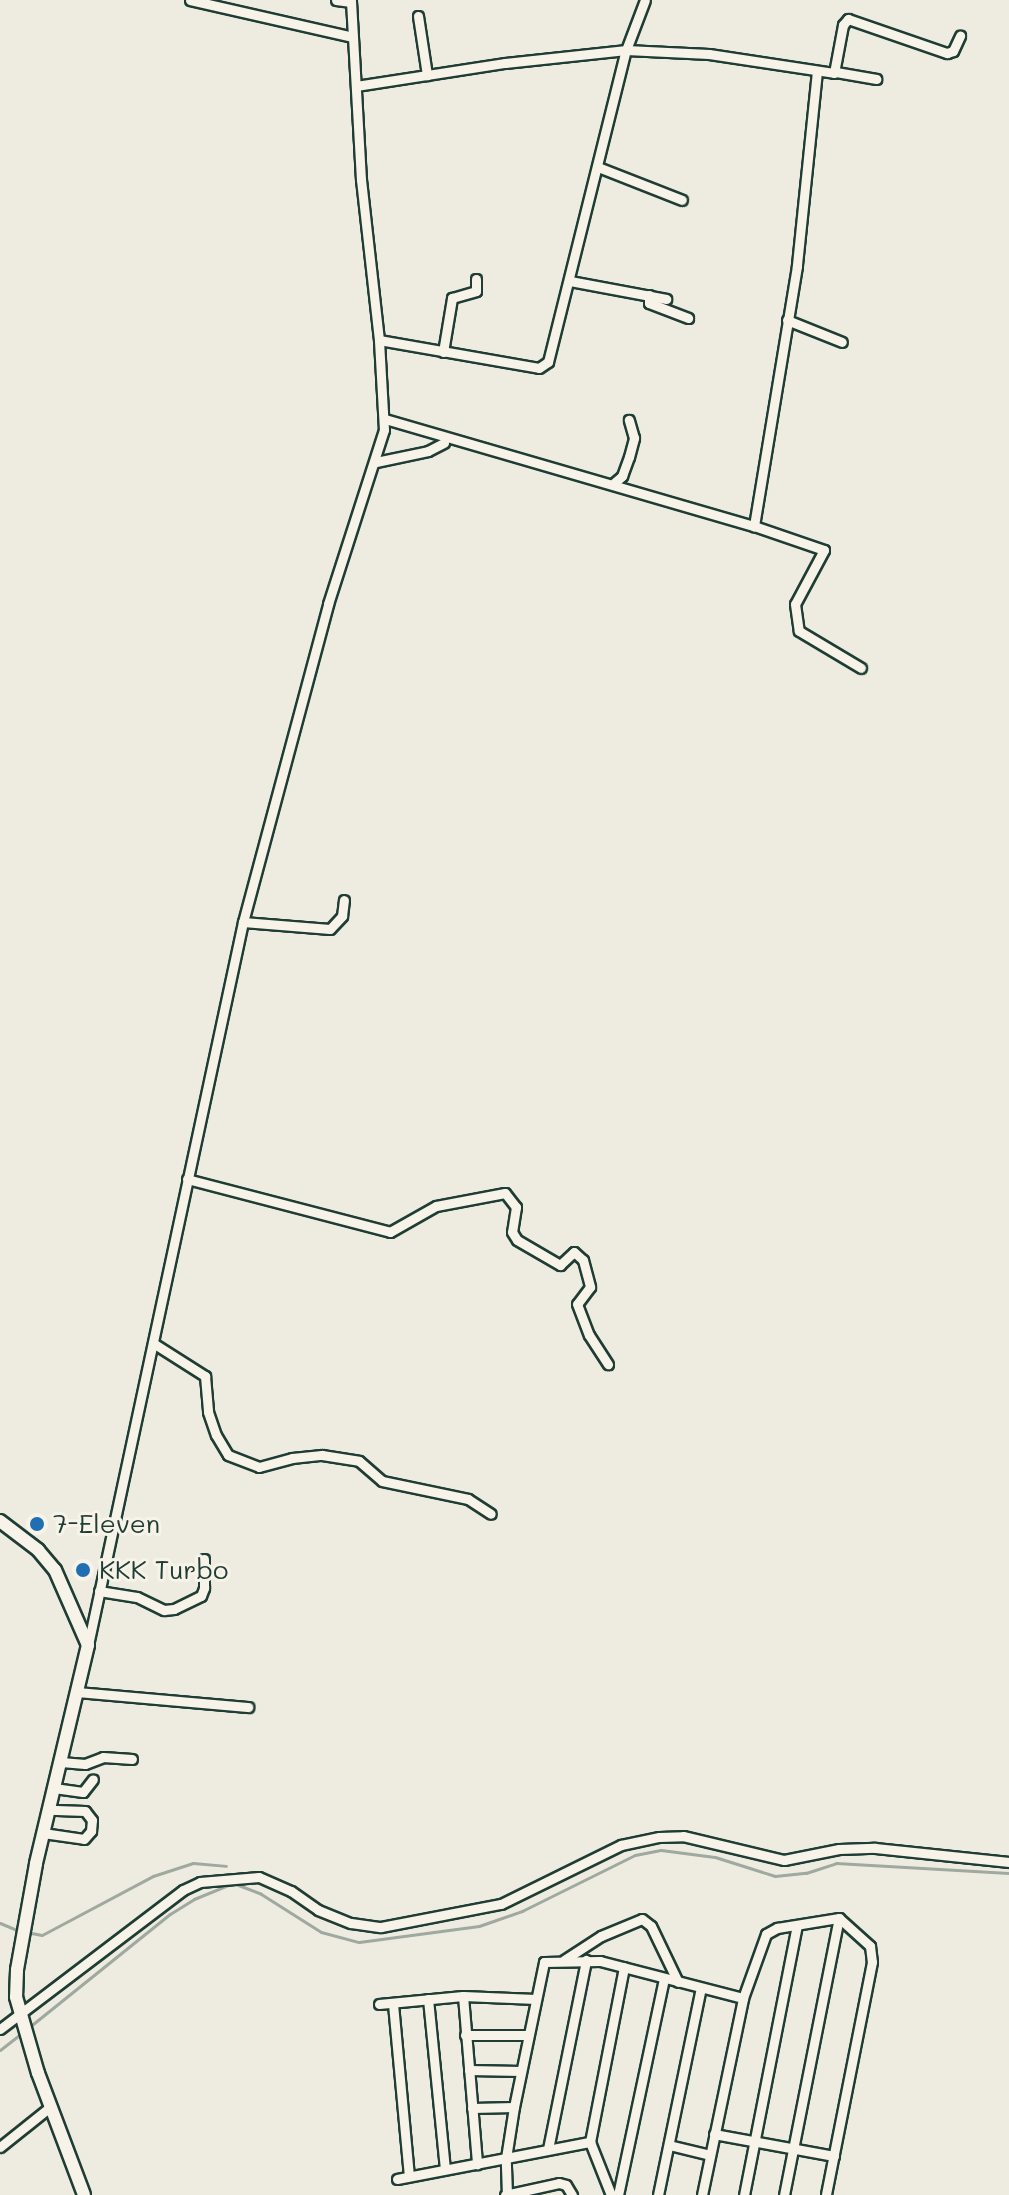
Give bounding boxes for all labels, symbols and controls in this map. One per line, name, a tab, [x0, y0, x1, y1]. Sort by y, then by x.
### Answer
place label: 7-Eleven	[53, 1508, 160, 1540]
marker: 7-Eleven	[28, 1515, 46, 1533]
place label: KKK Turbo	[99, 1554, 228, 1586]
marker: KKK Turbo	[74, 1561, 92, 1579]

